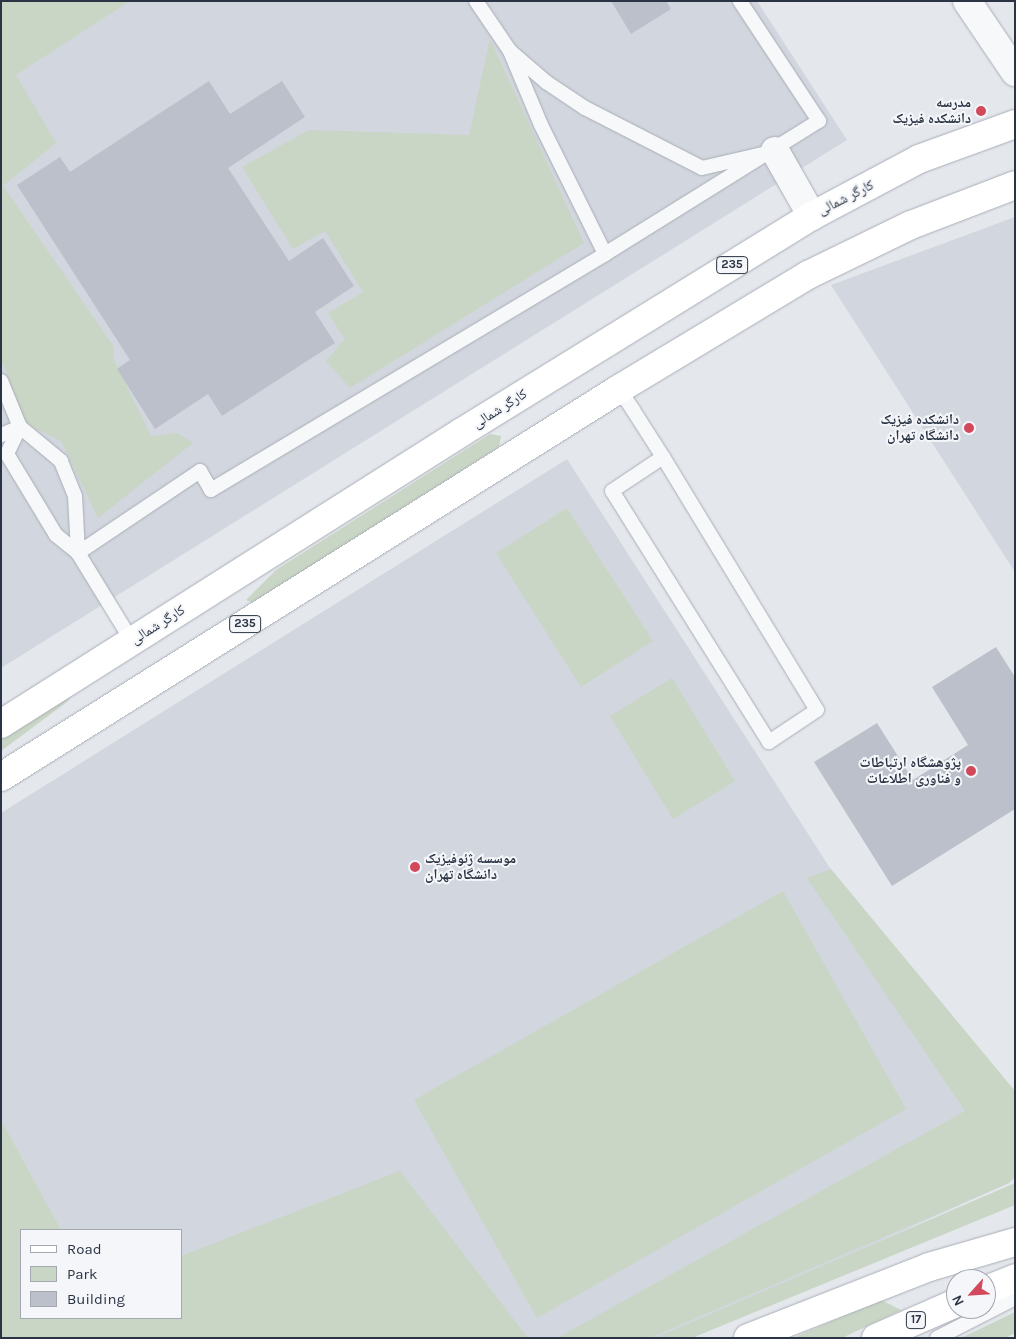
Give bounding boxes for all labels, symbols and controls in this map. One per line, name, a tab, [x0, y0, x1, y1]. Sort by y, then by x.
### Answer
place label: مدرسه دانشکده فیزیک	[892, 95, 971, 128]
marker: مدرسه دانشکده فیزیک	[975, 105, 987, 117]
street label: کارگر شمالی	[815, 177, 877, 219]
road number: 235	[716, 256, 748, 274]
street label: کارگر شمالی	[470, 386, 530, 432]
place label: دانشکده فیزیک دانشگاه تهران	[880, 412, 959, 444]
marker: دانشکده فیزیک دانشگاه تهران	[963, 422, 975, 434]
street label: کارگر شمالی	[128, 602, 188, 648]
road number: 235	[229, 614, 261, 634]
place label: پژوهشگاه ارتباطات و فناوری اطلاعات	[859, 755, 961, 788]
marker: پژوهشگاه ارتباطات و فناوری اطلاعات	[965, 765, 977, 777]
place label: موسسه ژئوفیزیک دانشگاه تهران	[425, 851, 516, 884]
marker: موسسه ژئوفیزیک دانشگاه تهران	[409, 861, 421, 873]
legend	[20, 1229, 182, 1319]
text: Road	[67, 1240, 102, 1258]
text: Park	[67, 1265, 97, 1283]
north arrow	[946, 1269, 996, 1319]
text: Building	[67, 1290, 125, 1308]
text: N	[948, 1292, 968, 1309]
road number: 17	[905, 1310, 927, 1330]

